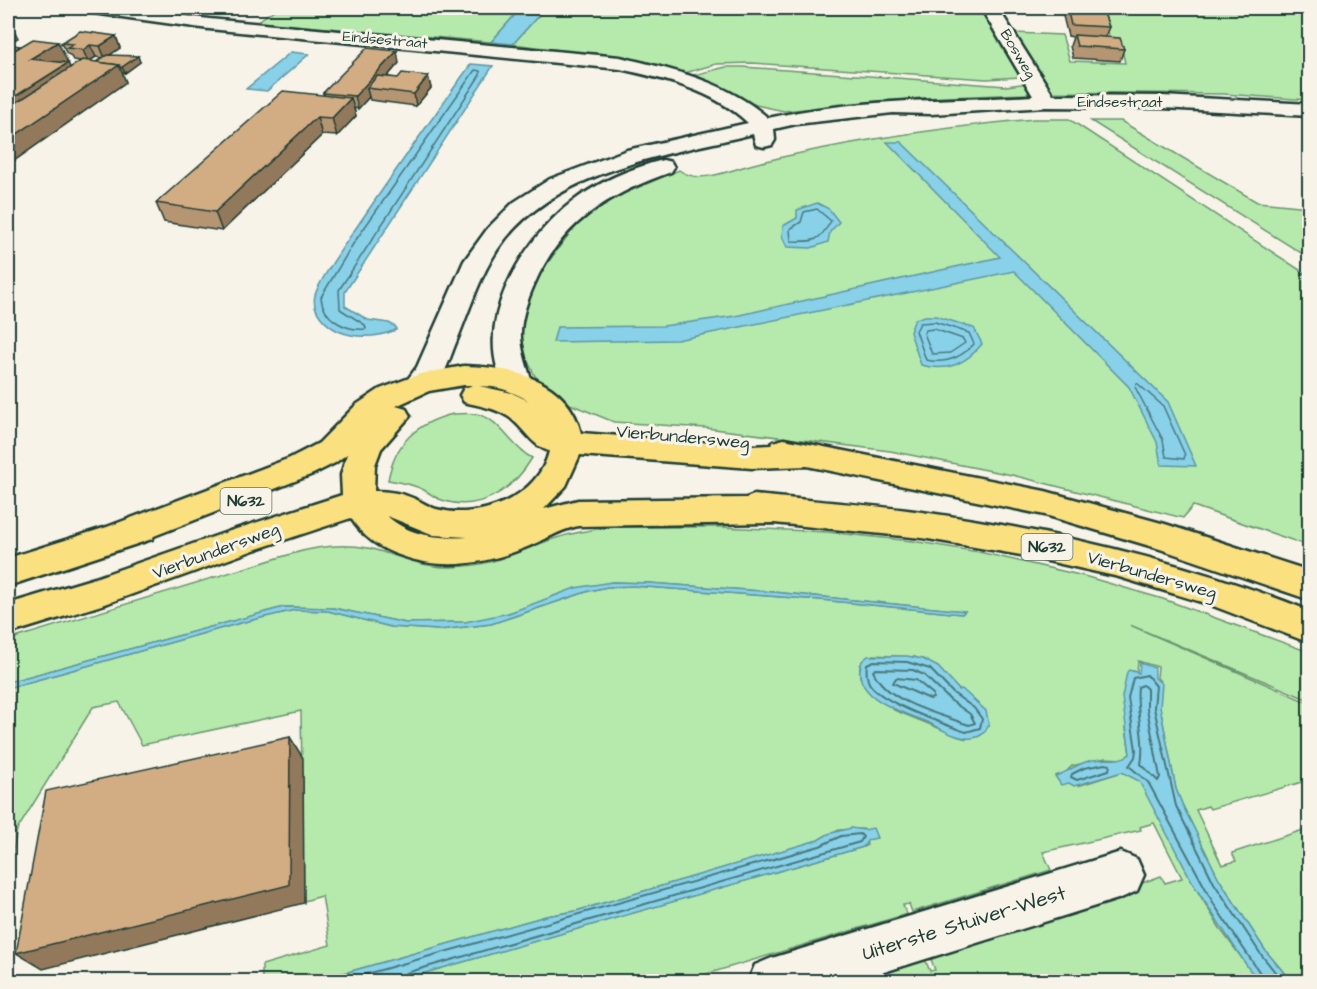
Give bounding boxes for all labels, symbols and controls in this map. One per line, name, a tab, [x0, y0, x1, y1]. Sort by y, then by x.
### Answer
street label: Bosweg	[994, 25, 1041, 84]
street label: Eindsestraat	[342, 26, 428, 54]
street label: Eindsestraat	[1077, 92, 1163, 113]
street label: Vierbundersweg	[615, 419, 751, 456]
road number: N632	[220, 488, 272, 514]
street label: Vierbundersweg	[149, 516, 283, 587]
road number: N632	[1022, 534, 1072, 560]
street label: Vierbundersweg	[1084, 545, 1220, 606]
street label: Uiterste Stuiver-West	[859, 878, 1070, 968]

